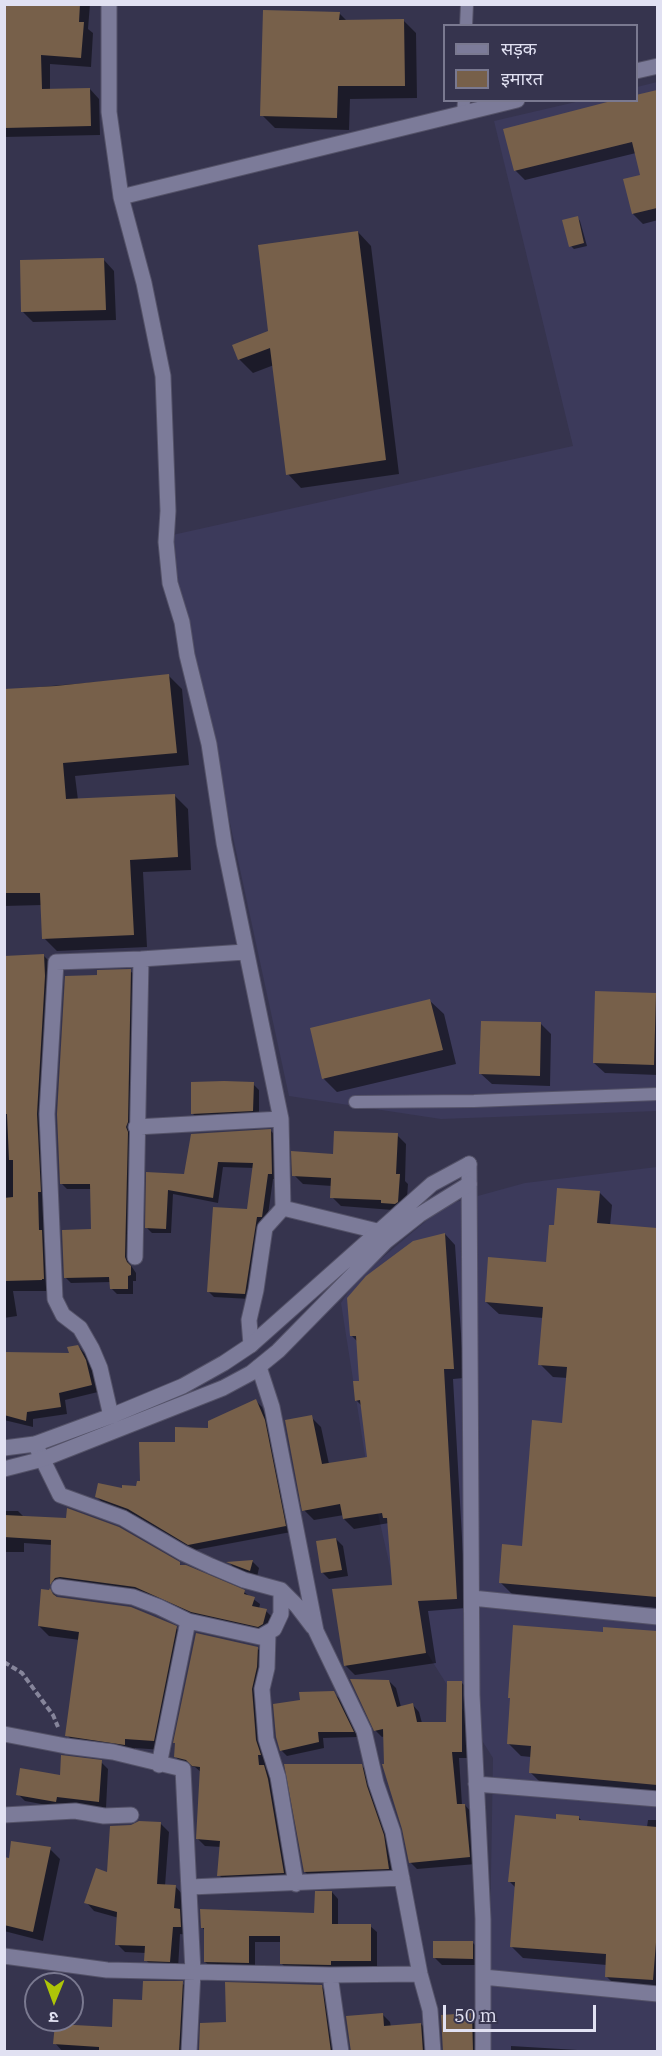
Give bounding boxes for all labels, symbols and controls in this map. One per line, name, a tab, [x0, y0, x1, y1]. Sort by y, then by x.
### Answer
legend	[443, 24, 638, 102]
text: सड़क	[501, 37, 537, 60]
text: इमारत	[501, 67, 543, 90]
north arrow	[24, 1972, 84, 2032]
scale bar	[446, 1993, 599, 2031]
text: 50 m	[454, 2004, 497, 2027]
text: उ	[49, 2008, 59, 2028]

